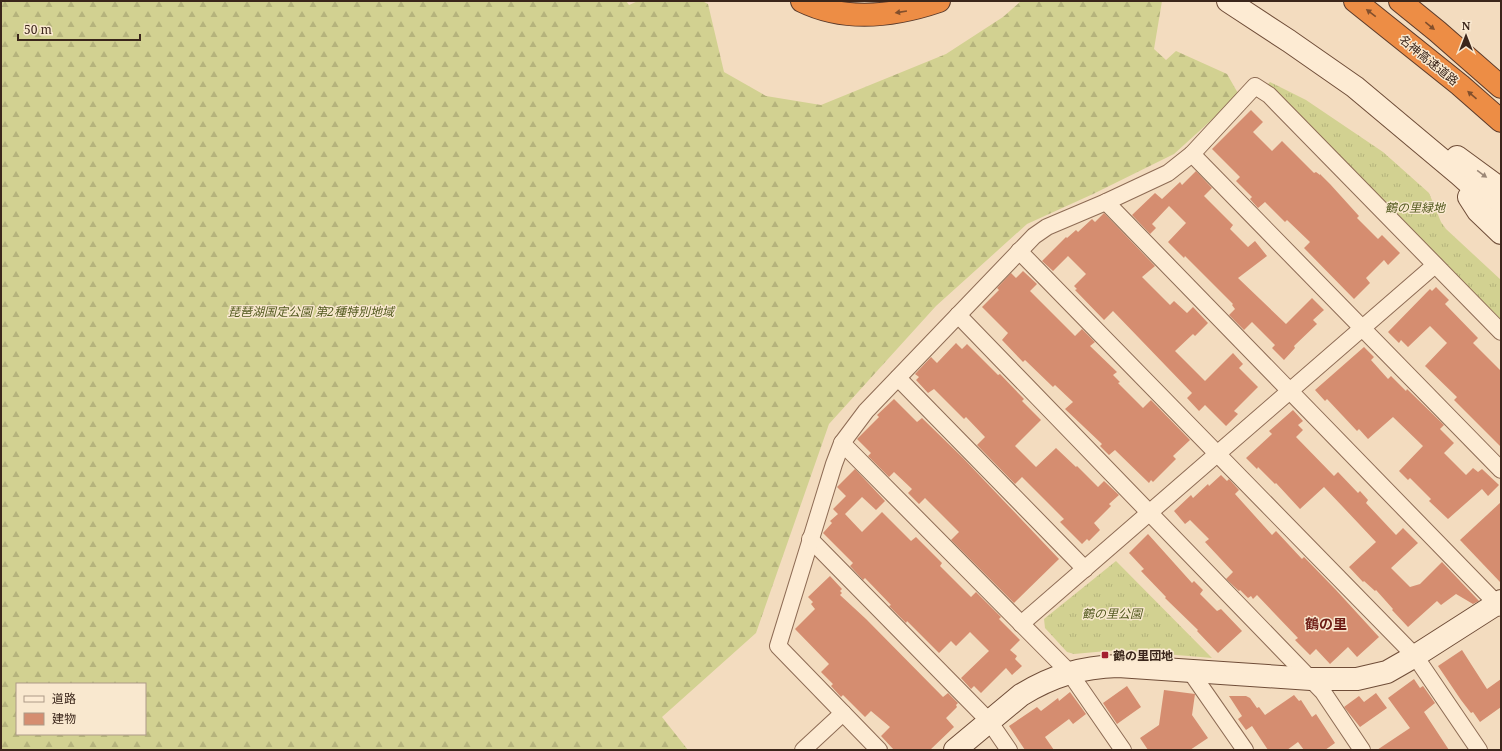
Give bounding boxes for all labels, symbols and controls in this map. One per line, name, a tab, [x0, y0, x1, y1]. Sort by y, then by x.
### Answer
one-way arrow	[895, 9, 907, 15]
one-way arrow	[1366, 9, 1376, 17]
scale bar	[18, 16, 140, 42]
north arrow	[1446, 16, 1486, 56]
text: N	[1462, 18, 1471, 33]
text: 50 m	[24, 21, 52, 38]
one-way arrow	[1425, 21, 1436, 30]
street label: 名神高速道路	[1396, 31, 1462, 89]
one-way arrow	[1466, 91, 1477, 100]
one-way arrow	[1477, 170, 1487, 178]
park label: 鶴の里緑地	[1385, 199, 1447, 216]
park label: 琵琶湖国定公園 第2種特別地域	[228, 303, 396, 320]
park label: 鶴の里公園	[1082, 605, 1144, 622]
district label: 鶴の里	[1305, 614, 1347, 633]
place label: 鶴の里団地	[1113, 647, 1173, 664]
marker: 鶴の里団地	[1100, 650, 1110, 660]
legend	[16, 683, 146, 735]
text: 道路	[52, 690, 76, 707]
text: 建物	[52, 710, 76, 727]

